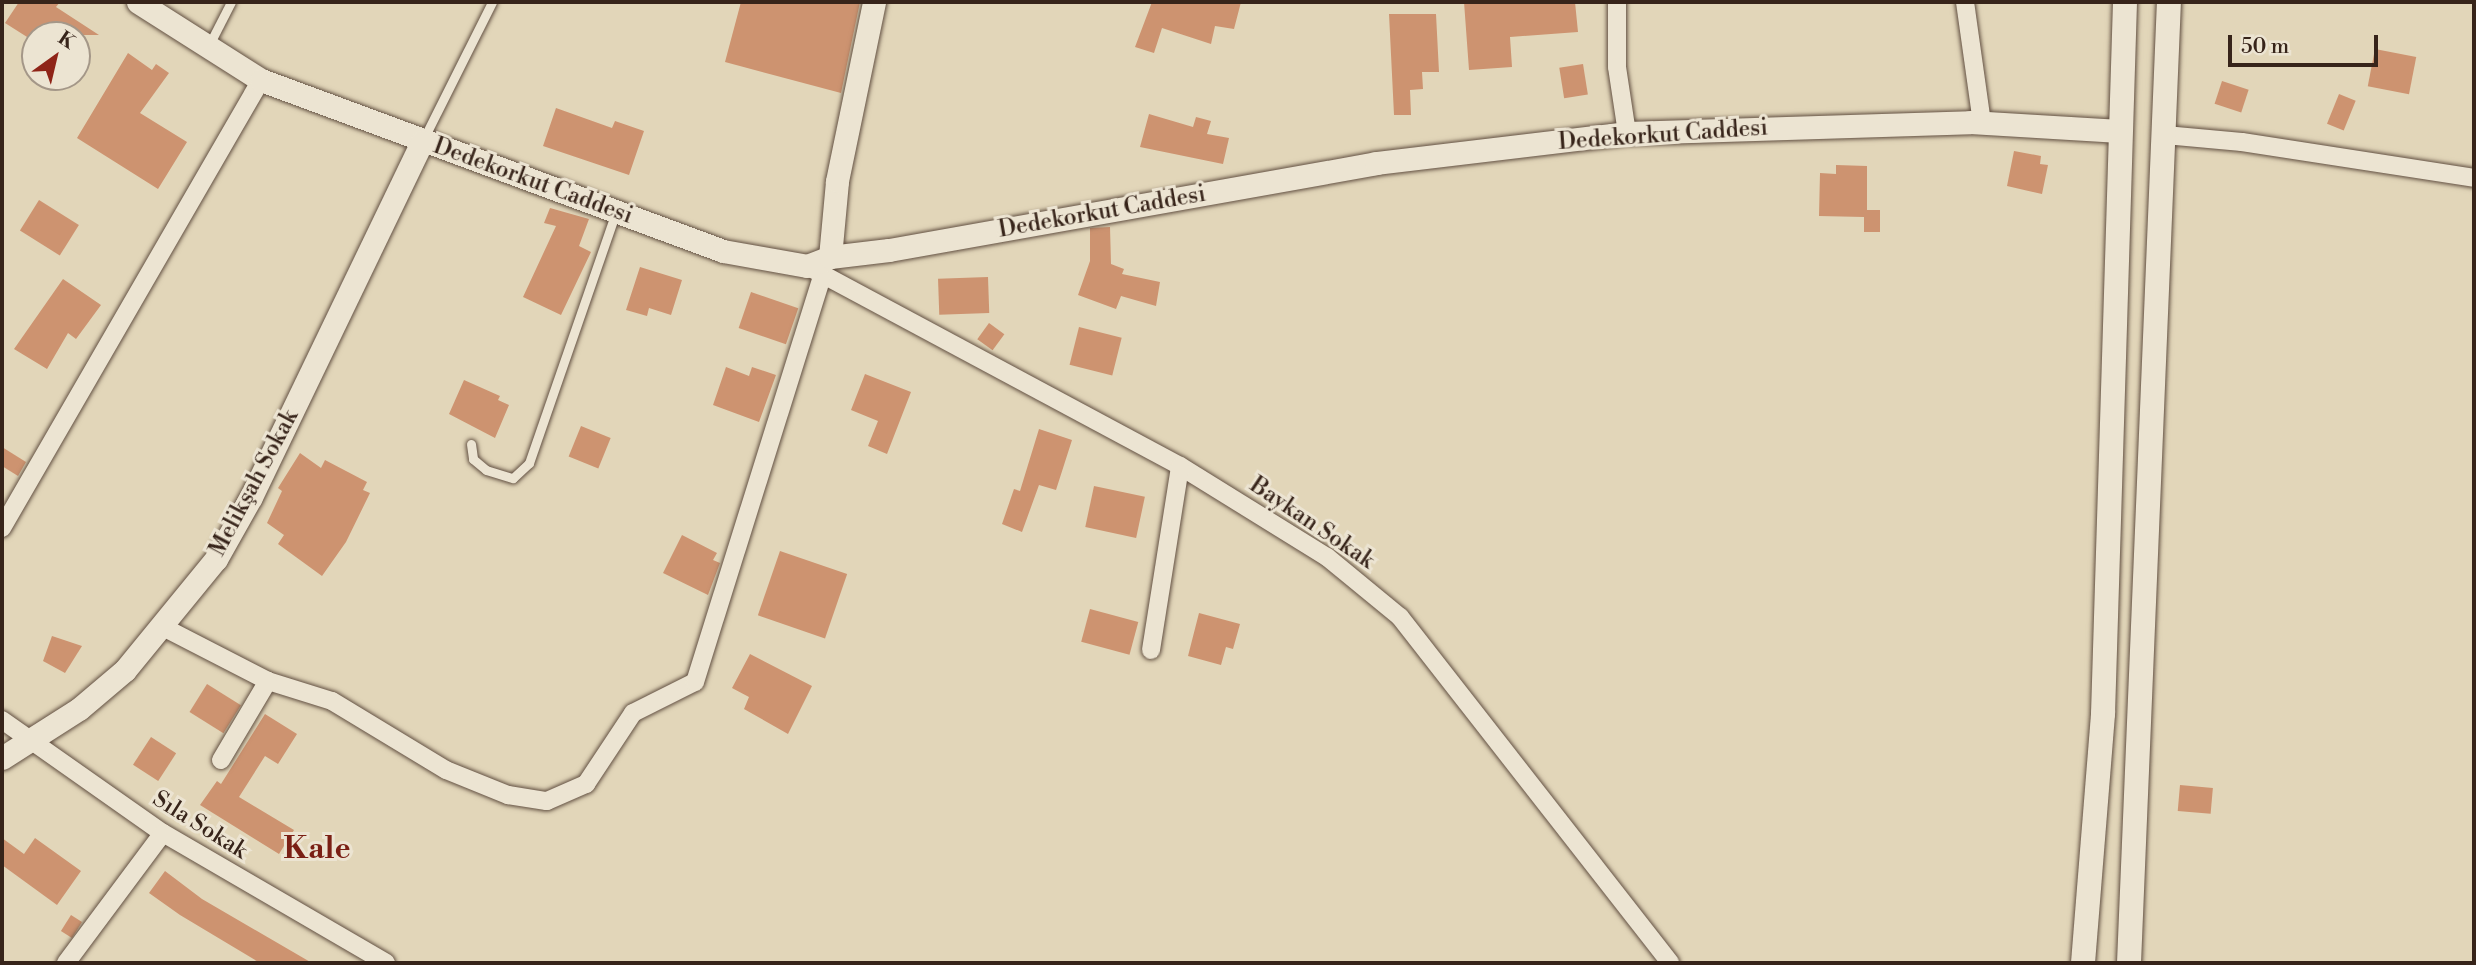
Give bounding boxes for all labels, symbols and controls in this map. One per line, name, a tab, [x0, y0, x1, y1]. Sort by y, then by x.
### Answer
north arrow	[21, 21, 91, 91]
scale bar	[2231, 21, 2382, 65]
text: K	[54, 26, 80, 55]
text: 50 m	[2241, 34, 2289, 60]
street label: Dedekorkut Caddesi	[1557, 114, 1769, 156]
street label: Dedekorkut Caddesi	[430, 132, 636, 230]
street label: Dedekorkut Caddesi	[996, 180, 1208, 244]
street label: Melikşah Sokak	[204, 405, 304, 561]
street label: Baykan Sokak	[1245, 471, 1379, 575]
street label: Sıla Sokak	[148, 785, 252, 865]
district label: Kale	[283, 831, 351, 867]

